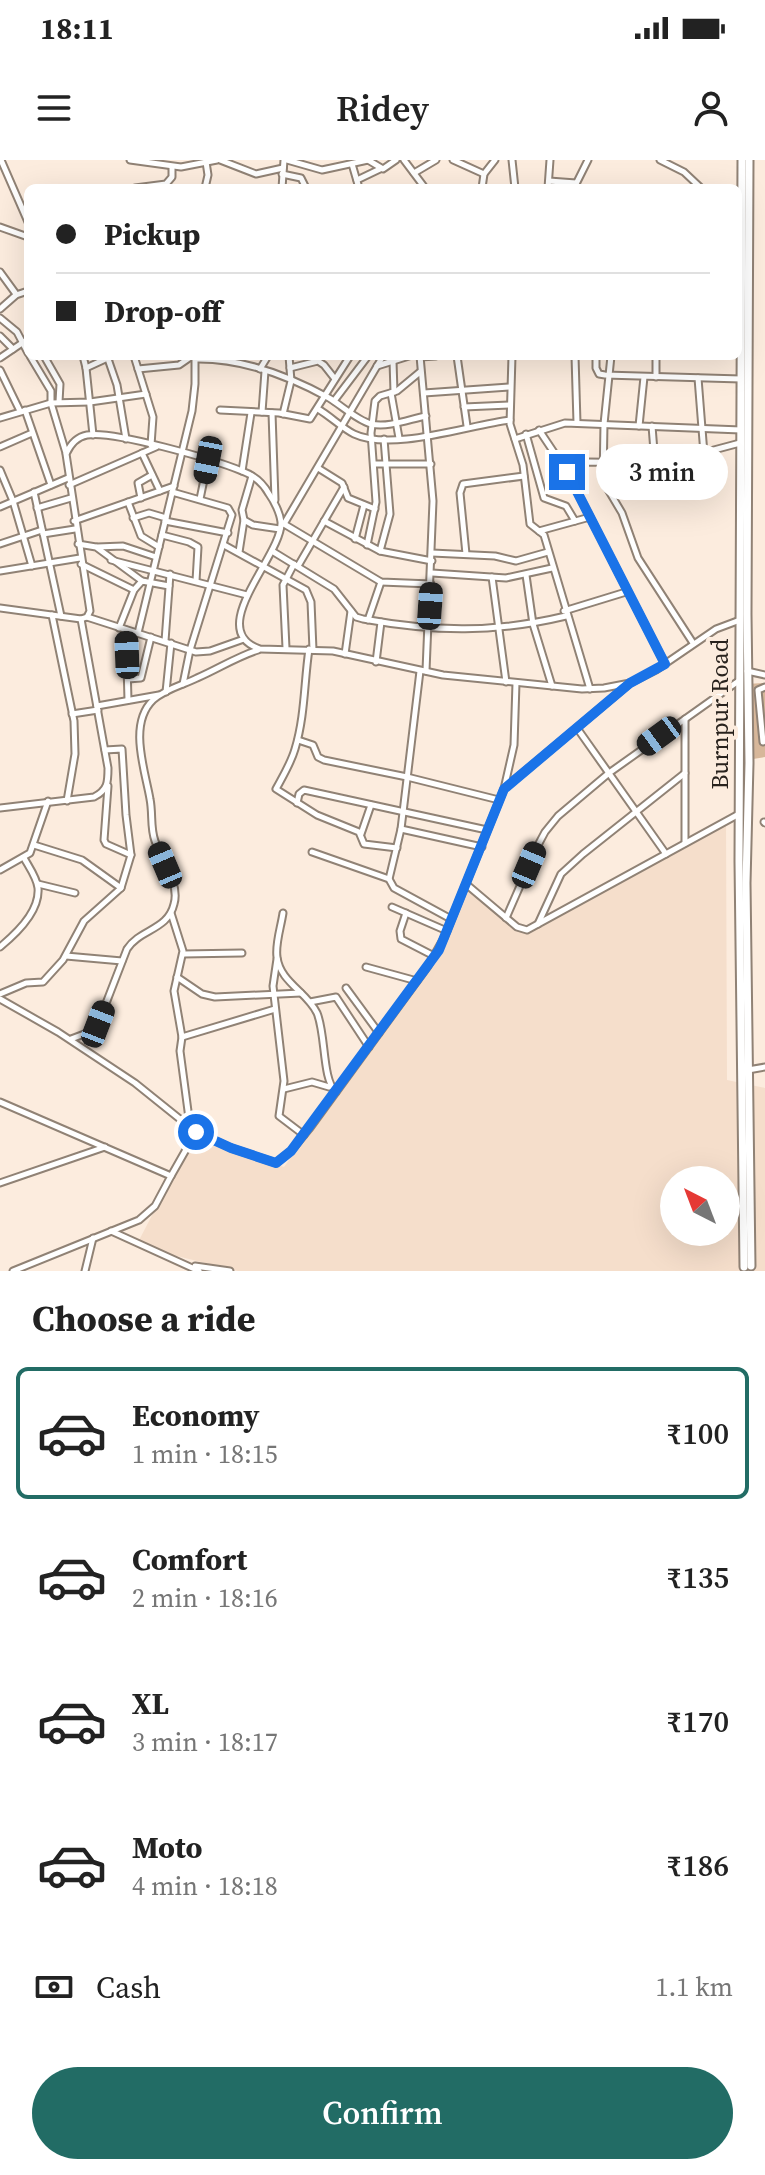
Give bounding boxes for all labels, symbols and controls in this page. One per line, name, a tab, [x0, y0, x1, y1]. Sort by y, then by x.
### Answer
text: 18:11	[40, 8, 114, 49]
text: Ridey	[336, 84, 429, 133]
icon: menu	[32, 86, 76, 130]
icon: person	[689, 86, 733, 130]
text: Pickup	[104, 214, 200, 255]
text: Drop-off	[104, 291, 222, 332]
car	[192, 434, 224, 486]
callout: 3 min	[595, 444, 727, 500]
route end	[549, 454, 585, 490]
text: 3 min	[629, 454, 695, 490]
car	[416, 581, 444, 631]
car	[114, 631, 140, 679]
street label: Burnpur Road	[703, 638, 736, 789]
car	[633, 712, 685, 760]
car	[145, 838, 185, 892]
car	[509, 838, 549, 892]
car	[78, 997, 118, 1051]
route start	[178, 1114, 214, 1150]
north arrow	[660, 1166, 740, 1246]
map controls	[660, 1166, 740, 1246]
text: Choose a ride	[32, 1294, 255, 1343]
text: Economy	[132, 1395, 260, 1436]
icon: car	[36, 1397, 108, 1469]
text: ₹100	[667, 1413, 729, 1454]
text: 1 min · 18:15	[132, 1436, 278, 1472]
text: Comfort	[132, 1539, 247, 1580]
icon: car	[36, 1541, 108, 1613]
text: ₹135	[667, 1557, 729, 1598]
text: 2 min · 18:16	[132, 1580, 278, 1616]
text: XL	[132, 1683, 169, 1724]
icon: car	[36, 1685, 108, 1757]
text: ₹170	[667, 1701, 729, 1742]
text: 3 min · 18:17	[132, 1724, 278, 1760]
text: Moto	[132, 1827, 203, 1868]
icon: car	[36, 1829, 108, 1901]
text: ₹186	[667, 1845, 729, 1886]
text: 4 min · 18:18	[132, 1868, 278, 1904]
icon: cash	[32, 1965, 76, 2009]
text: Cash	[96, 1967, 161, 2008]
text: 1.1 km	[655, 1969, 733, 2005]
button: Confirm	[32, 2067, 733, 2159]

